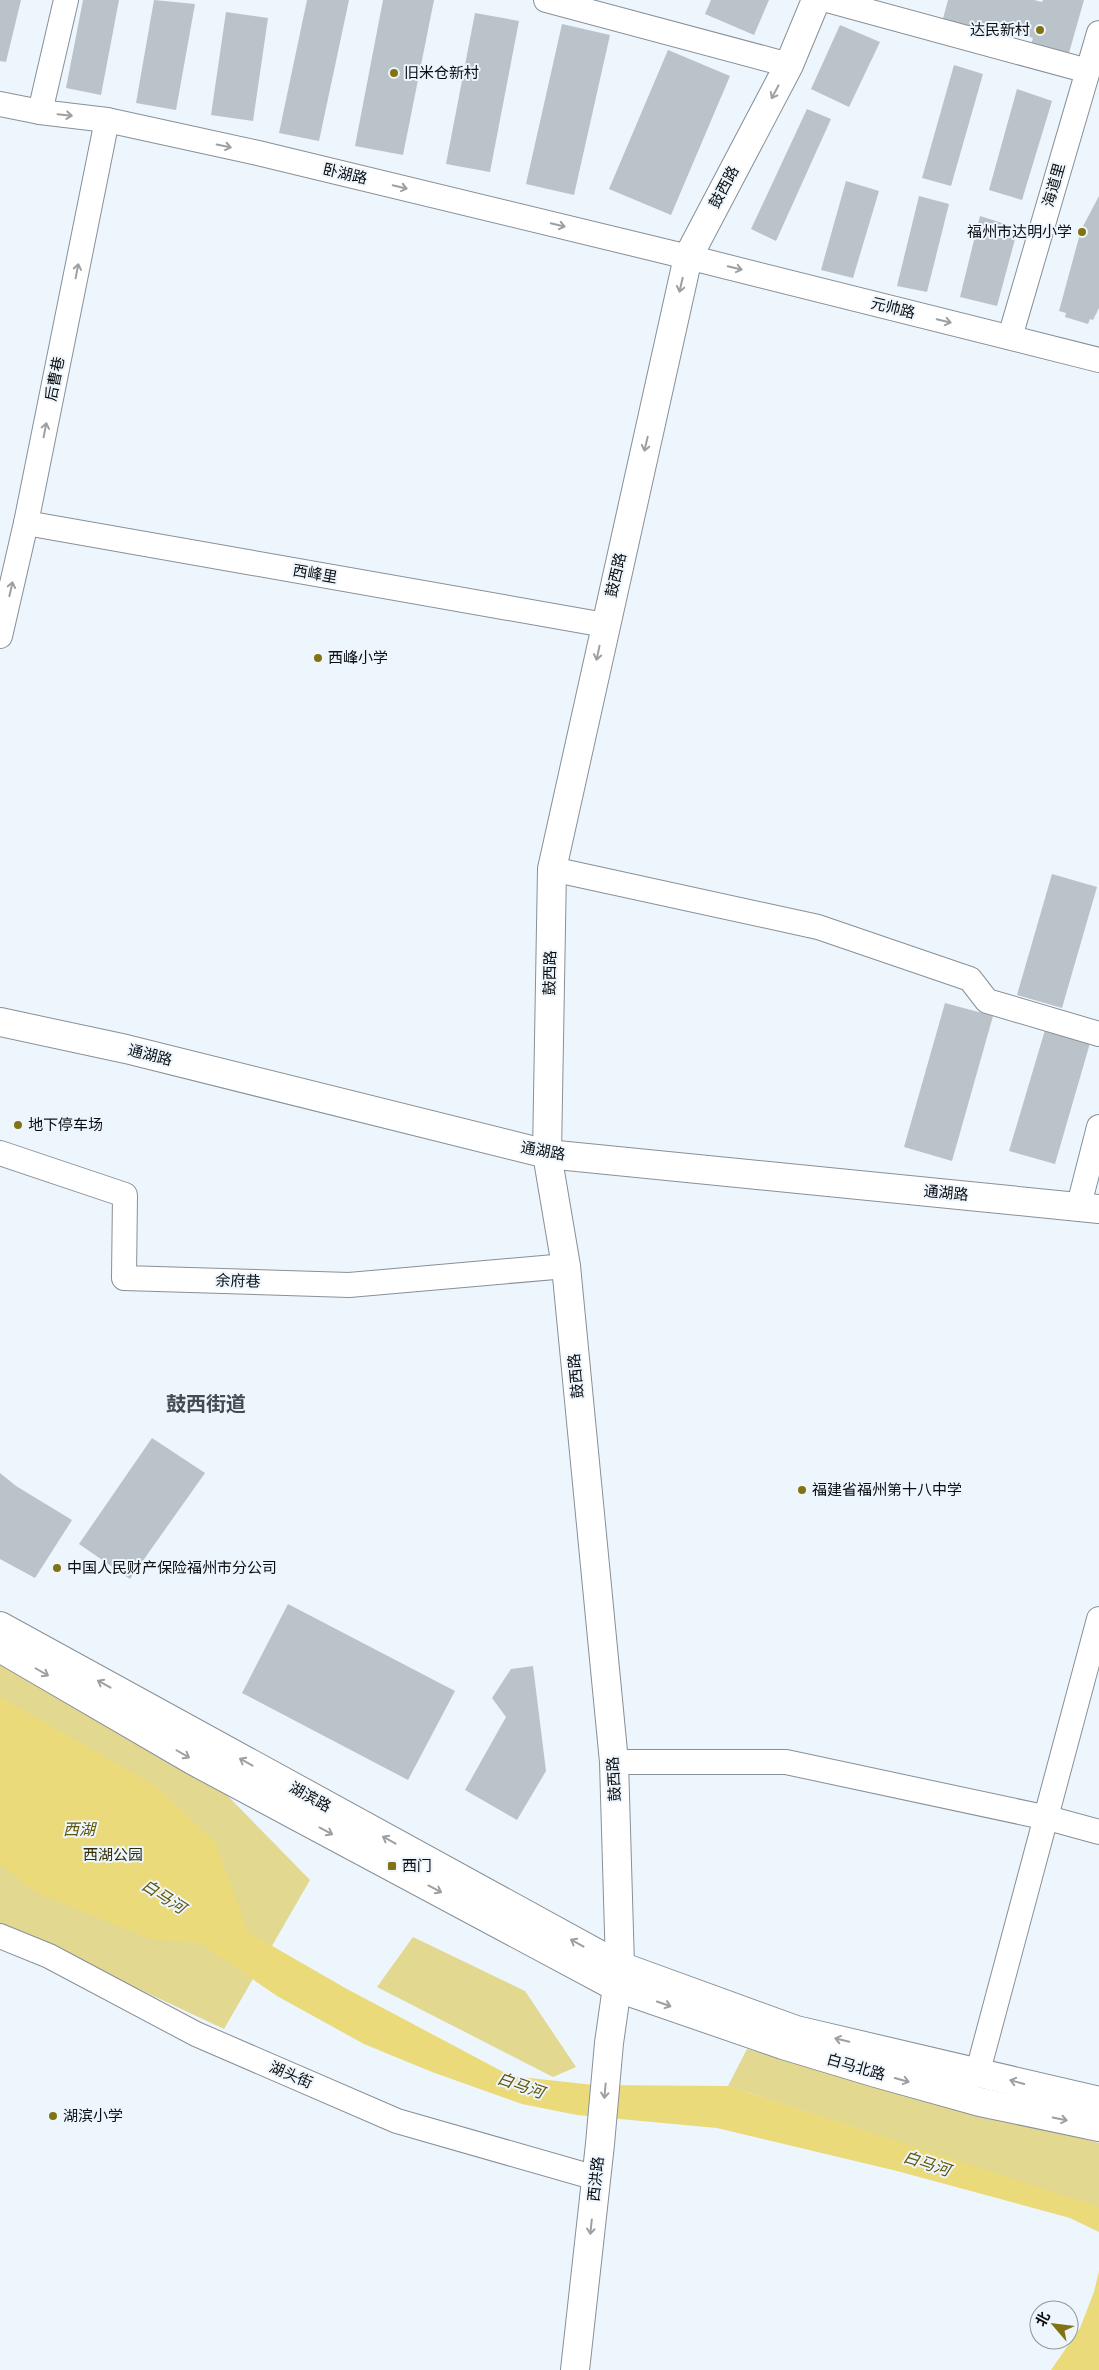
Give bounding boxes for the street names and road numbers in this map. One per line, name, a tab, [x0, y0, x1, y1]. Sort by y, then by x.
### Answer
street label: 卧湖路	[321, 160, 369, 188]
street label: 海道里	[1039, 161, 1069, 209]
street label: 鼓西路	[705, 163, 743, 211]
street label: 元帅路	[869, 294, 917, 322]
street label: 后曹巷	[42, 355, 68, 403]
street label: 鼓西路	[602, 551, 630, 599]
street label: 西峰里	[291, 561, 339, 587]
street label: 鼓西路	[541, 950, 559, 996]
street label: 通湖路	[126, 1041, 174, 1069]
street label: 通湖路	[519, 1138, 567, 1164]
street label: 通湖路	[923, 1182, 969, 1204]
street label: 余府巷	[215, 1271, 261, 1291]
street label: 鼓西路	[565, 1353, 587, 1399]
street label: 鼓西路	[604, 1756, 624, 1802]
street label: 湖滨路	[286, 1778, 334, 1816]
street label: 白马北路	[825, 2050, 887, 2084]
street label: 湖头街	[267, 2058, 315, 2092]
street label: 西洪路	[585, 2156, 607, 2202]

